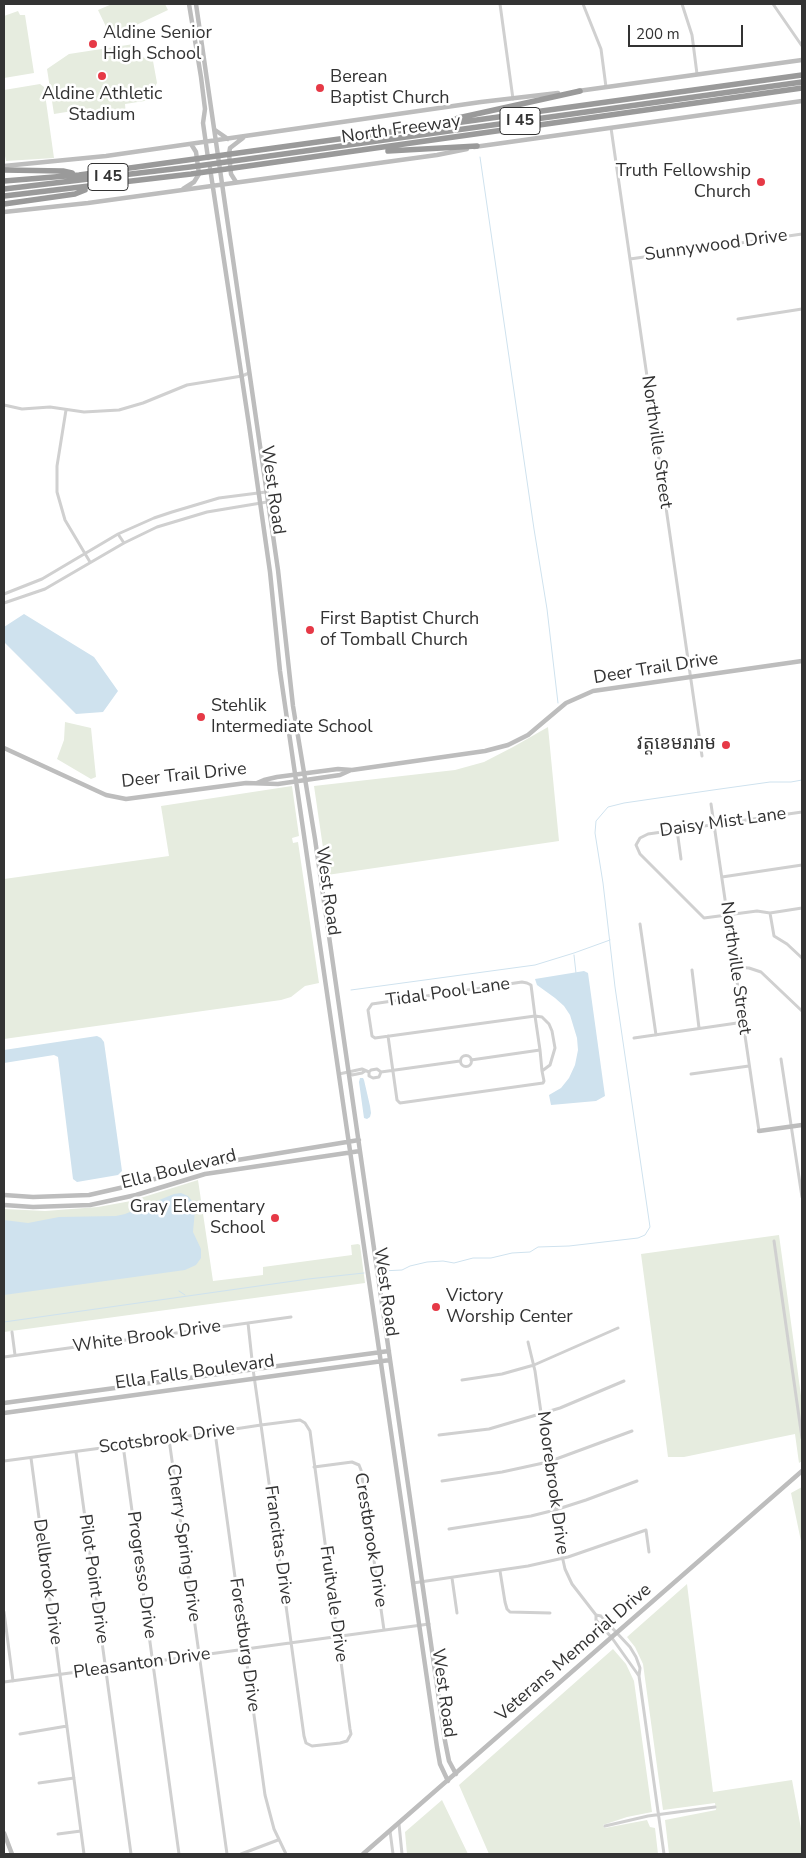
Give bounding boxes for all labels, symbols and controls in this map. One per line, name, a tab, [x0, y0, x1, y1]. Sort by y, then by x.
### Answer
scale bar	[631, 15, 746, 47]
place label: Aldine Senior High School	[103, 23, 212, 66]
text: 200 m	[636, 24, 680, 44]
marker: Aldine Senior High School	[87, 38, 99, 50]
place label: Berean Baptist Church	[330, 67, 449, 110]
marker: Aldine Athletic Stadium	[96, 70, 108, 82]
marker: Berean Baptist Church	[314, 82, 326, 94]
place label: Aldine Athletic Stadium	[42, 84, 162, 126]
road number: I 45	[500, 108, 540, 134]
street label: North Freeway	[340, 111, 462, 149]
place label: Truth Fellowship Church	[616, 161, 751, 203]
road number: I 45	[88, 163, 128, 190]
marker: Truth Fellowship Church	[755, 176, 767, 188]
street label: Sunnywood Drive	[643, 225, 789, 267]
street label: Northville Street	[636, 374, 676, 510]
street label: West Road	[255, 444, 289, 536]
place label: First Baptist Church of Tomball Church	[320, 609, 479, 652]
marker: First Baptist Church of Tomball Church	[304, 624, 316, 636]
street label: Deer Trail Drive	[592, 648, 720, 690]
place label: Stehlik Intermediate School	[211, 696, 373, 739]
marker: Stehlik Intermediate School	[195, 711, 207, 723]
place label: វត្តខេមរារាម	[637, 734, 716, 756]
marker: វត្តខេមរារាម	[720, 739, 732, 751]
street label: Deer Trail Drive	[120, 759, 248, 793]
street label: Daisy Mist Lane	[658, 803, 788, 843]
street label: West Road	[310, 845, 344, 937]
street label: Northville Street	[715, 900, 755, 1036]
street label: Tidal Pool Lane	[385, 974, 511, 1012]
street label: Ella Boulevard	[119, 1145, 239, 1195]
place label: Gray Elementary School	[130, 1197, 265, 1240]
marker: Gray Elementary School	[269, 1212, 281, 1224]
street label: West Road	[368, 1246, 402, 1338]
place label: Victory Worship Center	[446, 1286, 573, 1328]
marker: Victory Worship Center	[430, 1301, 442, 1313]
street label: White Brook Drive	[71, 1316, 223, 1358]
street label: Ella Falls Boulevard	[114, 1351, 276, 1395]
street label: Moorebrook Drive	[531, 1410, 573, 1556]
street label: Scotsbrook Drive	[98, 1419, 236, 1459]
street label: Cherry Spring Drive	[161, 1463, 205, 1623]
street label: Crestbrook Drive	[349, 1471, 391, 1609]
street label: Francitas Drive	[259, 1484, 297, 1606]
street label: Progresso Drive	[121, 1510, 161, 1640]
street label: Pilot Point Drive	[73, 1513, 113, 1645]
street label: Dellbrook Drive	[27, 1518, 67, 1646]
street label: Fruitvale Drive	[314, 1544, 352, 1664]
street label: Forestburg Drive	[224, 1577, 264, 1713]
street label: Veterans Memorial Drive	[492, 1579, 656, 1727]
street label: Pleasanton Drive	[72, 1644, 212, 1684]
street label: West Road	[426, 1647, 460, 1739]

